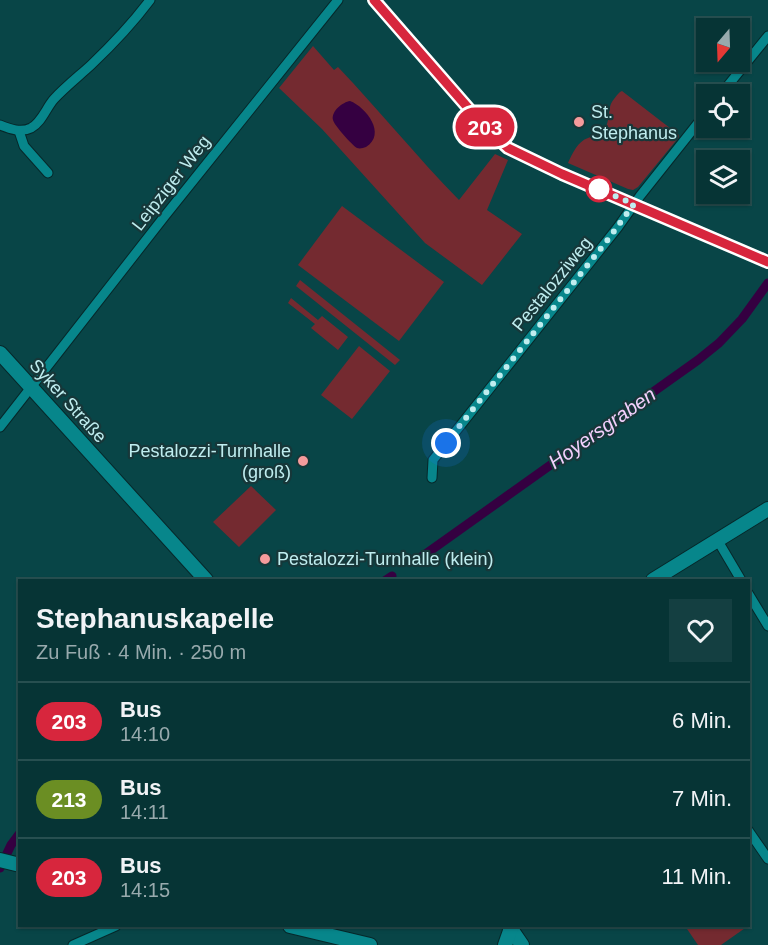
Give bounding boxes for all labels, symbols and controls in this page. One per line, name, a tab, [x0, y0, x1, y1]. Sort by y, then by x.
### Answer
north arrow	[696, 18, 750, 72]
map controls	[696, 18, 750, 204]
button: locate	[696, 84, 750, 138]
place label: St. Stephanus	[591, 102, 677, 143]
line badge: 203	[450, 108, 520, 146]
marker: St. Stephanus	[572, 115, 586, 129]
text: 203	[467, 116, 503, 139]
street label: Leipziger Weg	[128, 132, 214, 234]
button: layers	[696, 150, 750, 204]
unlabelled marker	[586, 176, 612, 202]
street label: Pestalozziweg	[508, 233, 596, 335]
street label: Syker Straße	[25, 355, 111, 447]
water label: Hoyersgraben	[544, 383, 660, 473]
your location	[431, 428, 461, 458]
place label: Pestalozzi-Turnhalle (groß)	[129, 441, 291, 482]
marker: Pestalozzi-Turnhalle (groß)	[296, 454, 310, 468]
place label: Pestalozzi-Turnhalle (klein)	[277, 549, 493, 569]
marker: Pestalozzi-Turnhalle (klein)	[258, 552, 272, 566]
button: heart	[669, 599, 732, 662]
text: Stephanuskapelle	[36, 603, 274, 634]
text: Zu Fuß · 4 Min. · 250 m	[36, 641, 246, 663]
text: Bus	[120, 697, 162, 722]
text: 6 Min.	[672, 708, 732, 733]
text: 203	[51, 710, 87, 733]
text: 14:10	[120, 723, 170, 745]
text: Bus	[120, 775, 162, 800]
text: 7 Min.	[672, 786, 732, 811]
text: 213	[51, 788, 87, 811]
text: 14:11	[120, 801, 169, 823]
text: Bus	[120, 853, 162, 878]
text: 11 Min.	[661, 864, 732, 889]
text: 203	[51, 866, 87, 889]
text: 14:15	[120, 879, 170, 901]

